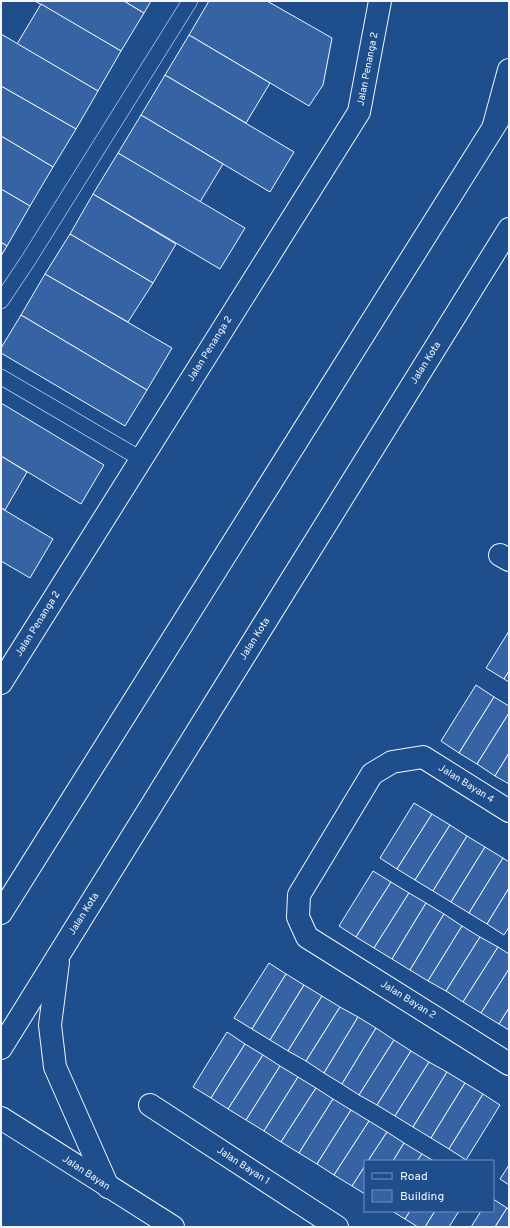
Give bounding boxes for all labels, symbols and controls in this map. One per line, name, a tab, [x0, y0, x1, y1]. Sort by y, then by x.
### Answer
street label: Jalan Penanga 2	[354, 31, 382, 107]
street label: Jalan Penanga 2	[185, 314, 235, 384]
street label: Jalan Kota	[408, 339, 444, 387]
street label: Jalan Penanga 2	[13, 589, 63, 659]
street label: Jalan Kota	[237, 615, 273, 663]
street label: Jalan Bayan 4	[436, 762, 496, 806]
street label: Jalan Kota	[66, 890, 102, 938]
street label: Jalan Bayan 2	[378, 978, 438, 1022]
street label: Jalan Bayan 1	[214, 1144, 272, 1188]
street label: Jalan Bayan	[60, 1153, 112, 1193]
legend	[364, 1160, 494, 1212]
text: Road	[400, 1169, 428, 1185]
text: Building	[400, 1189, 444, 1205]

